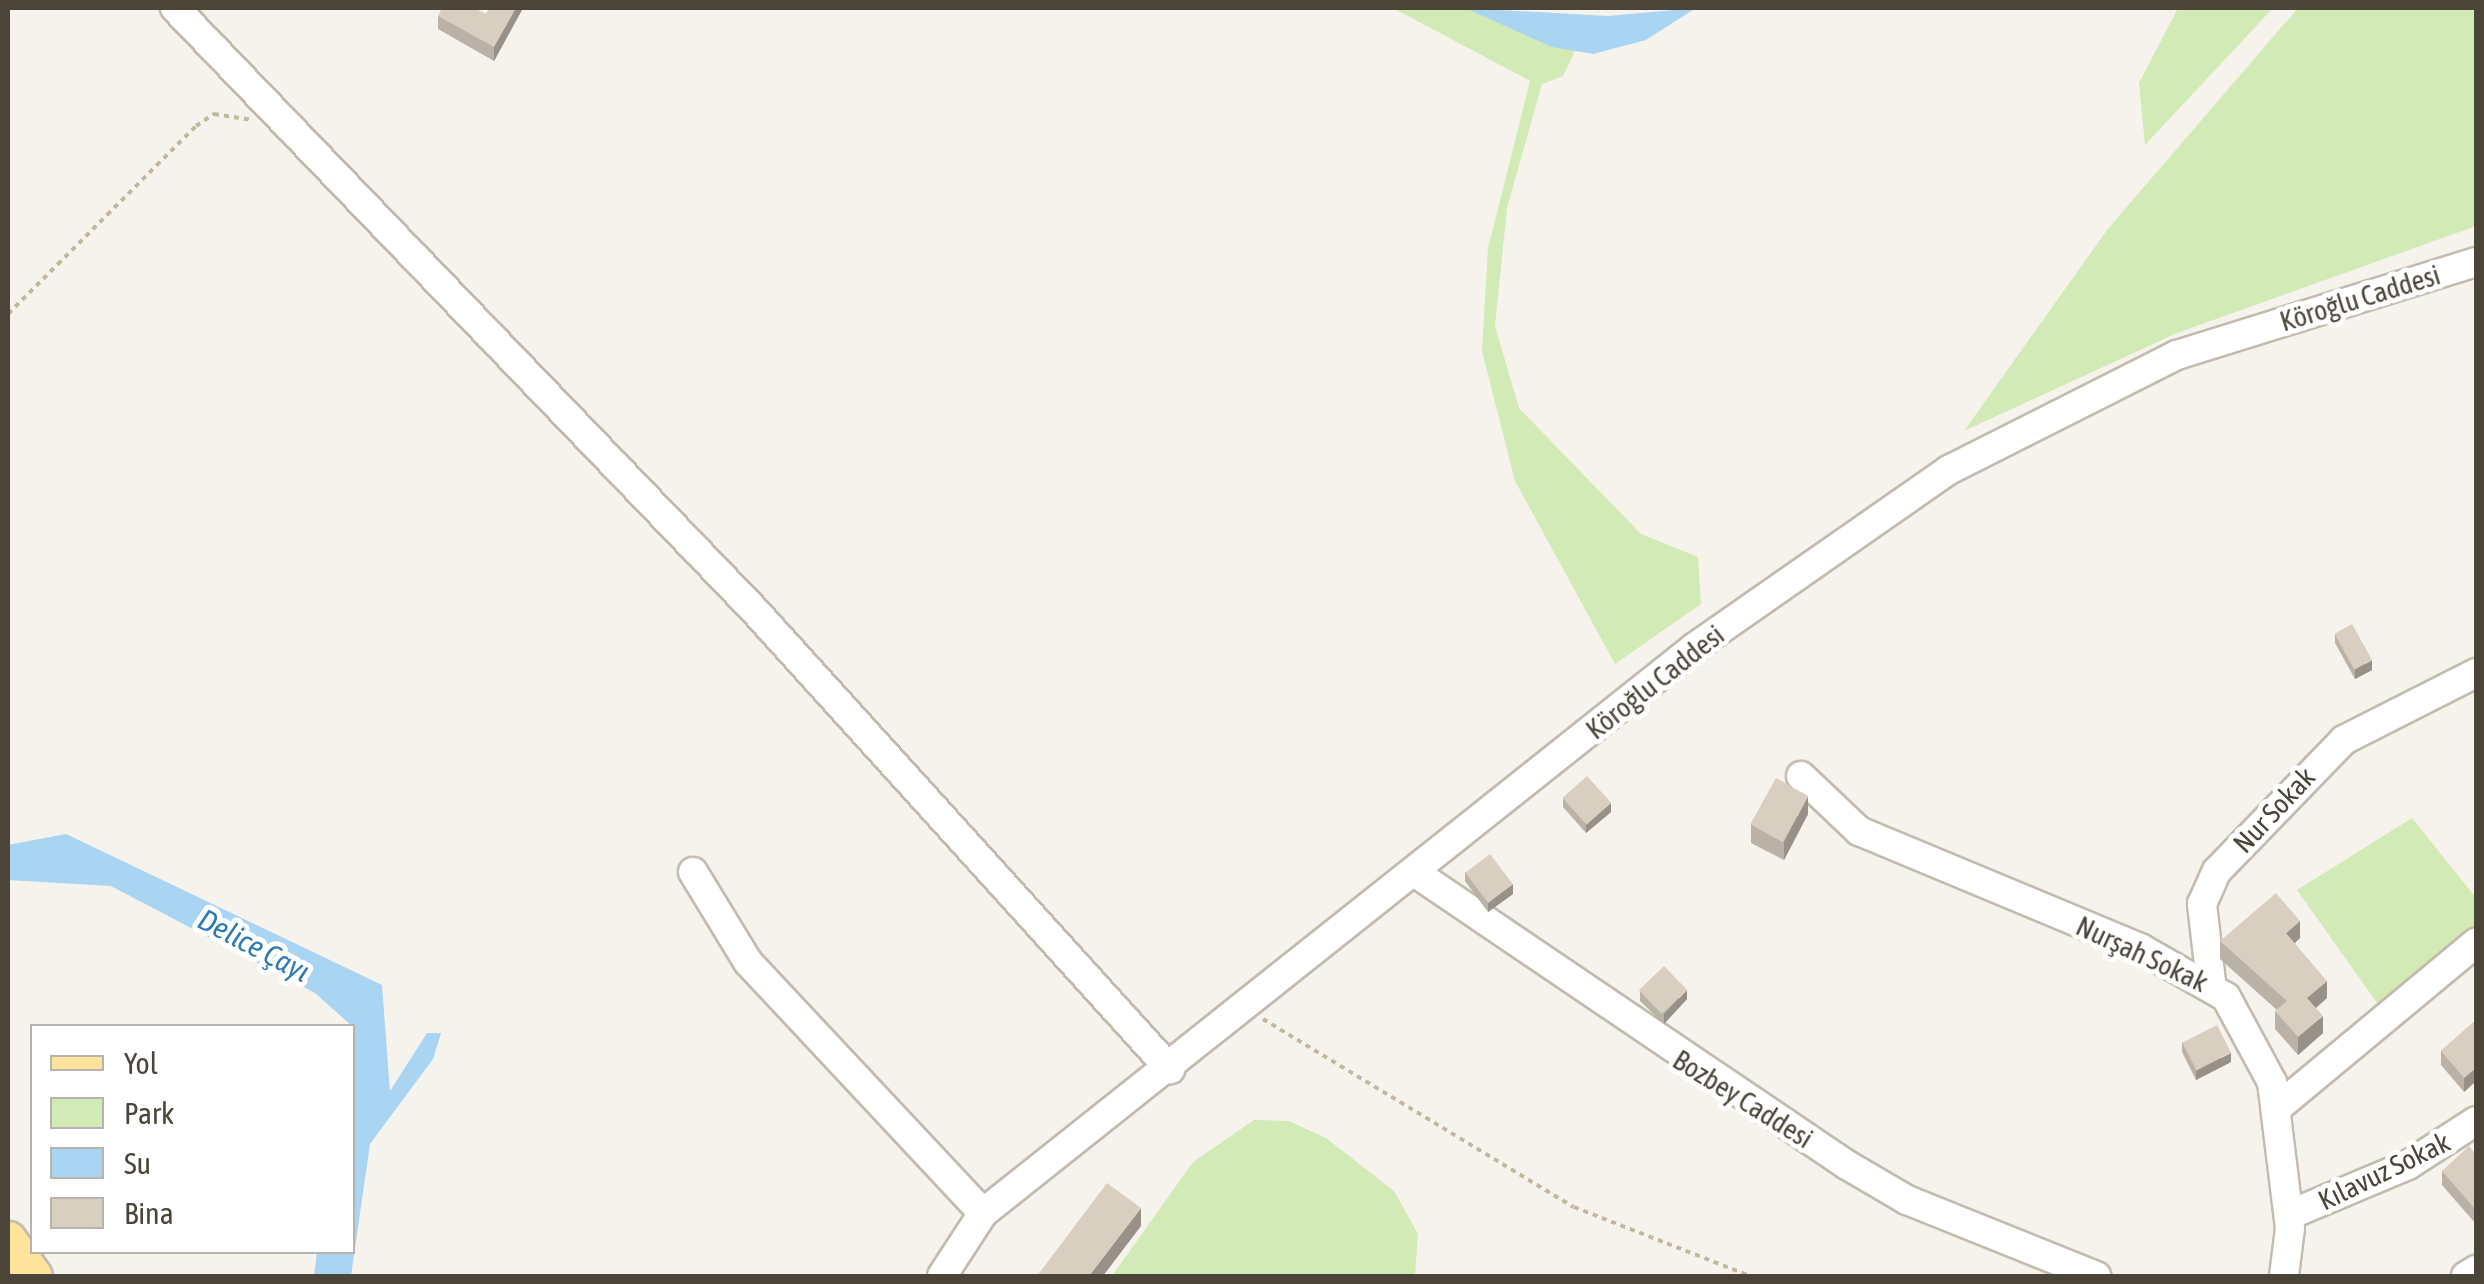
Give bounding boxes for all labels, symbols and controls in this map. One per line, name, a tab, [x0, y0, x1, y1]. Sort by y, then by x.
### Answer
street label: Köroğlu Caddesi	[2276, 258, 2444, 338]
street label: Köroğlu Caddesi	[1579, 618, 1731, 746]
street label: Nur Sokak	[2226, 760, 2322, 860]
water label: Delice Çayı	[192, 901, 316, 989]
street label: Nurşah Sokak	[2071, 909, 2213, 999]
legend	[30, 1024, 355, 1254]
street label: Bozbey Caddesi	[1667, 1043, 1819, 1155]
text: Yol	[124, 1046, 158, 1080]
text: Park	[124, 1096, 174, 1130]
street label: Kılavuz Sokak	[2313, 1125, 2455, 1217]
text: Su	[124, 1146, 151, 1180]
text: Bina	[124, 1196, 174, 1230]

